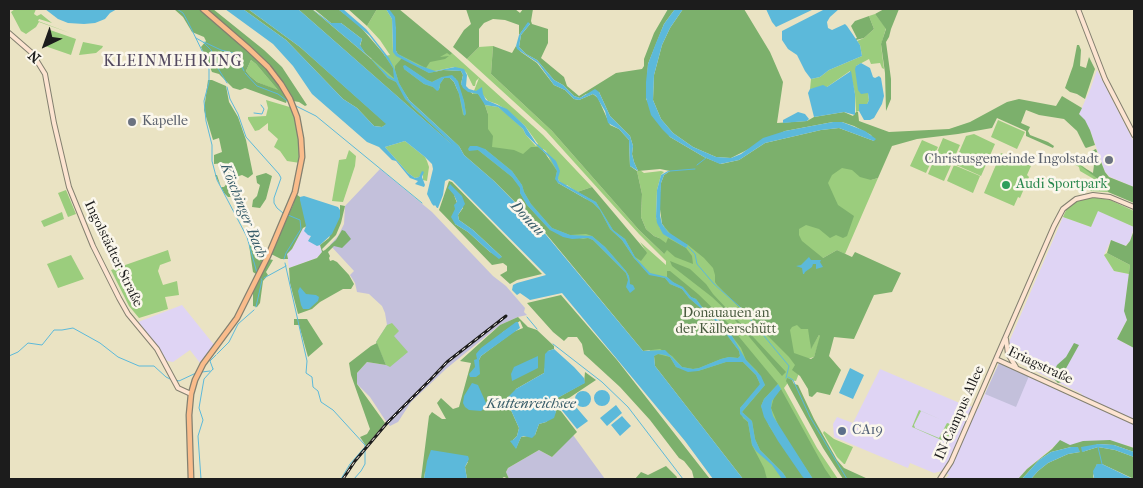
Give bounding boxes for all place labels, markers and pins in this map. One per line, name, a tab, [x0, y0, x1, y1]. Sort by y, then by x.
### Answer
place label: Kapelle	[142, 114, 188, 130]
marker: Kapelle	[126, 116, 138, 128]
place label: Christusgemeinde Ingolstadt	[925, 152, 1099, 168]
marker: Christusgemeinde Ingolstadt	[1103, 154, 1115, 166]
place label: Audi Sportpark	[1016, 177, 1108, 193]
marker: Audi Sportpark	[1000, 179, 1012, 191]
place label: CA19	[852, 423, 883, 439]
marker: CA19	[836, 425, 848, 437]

